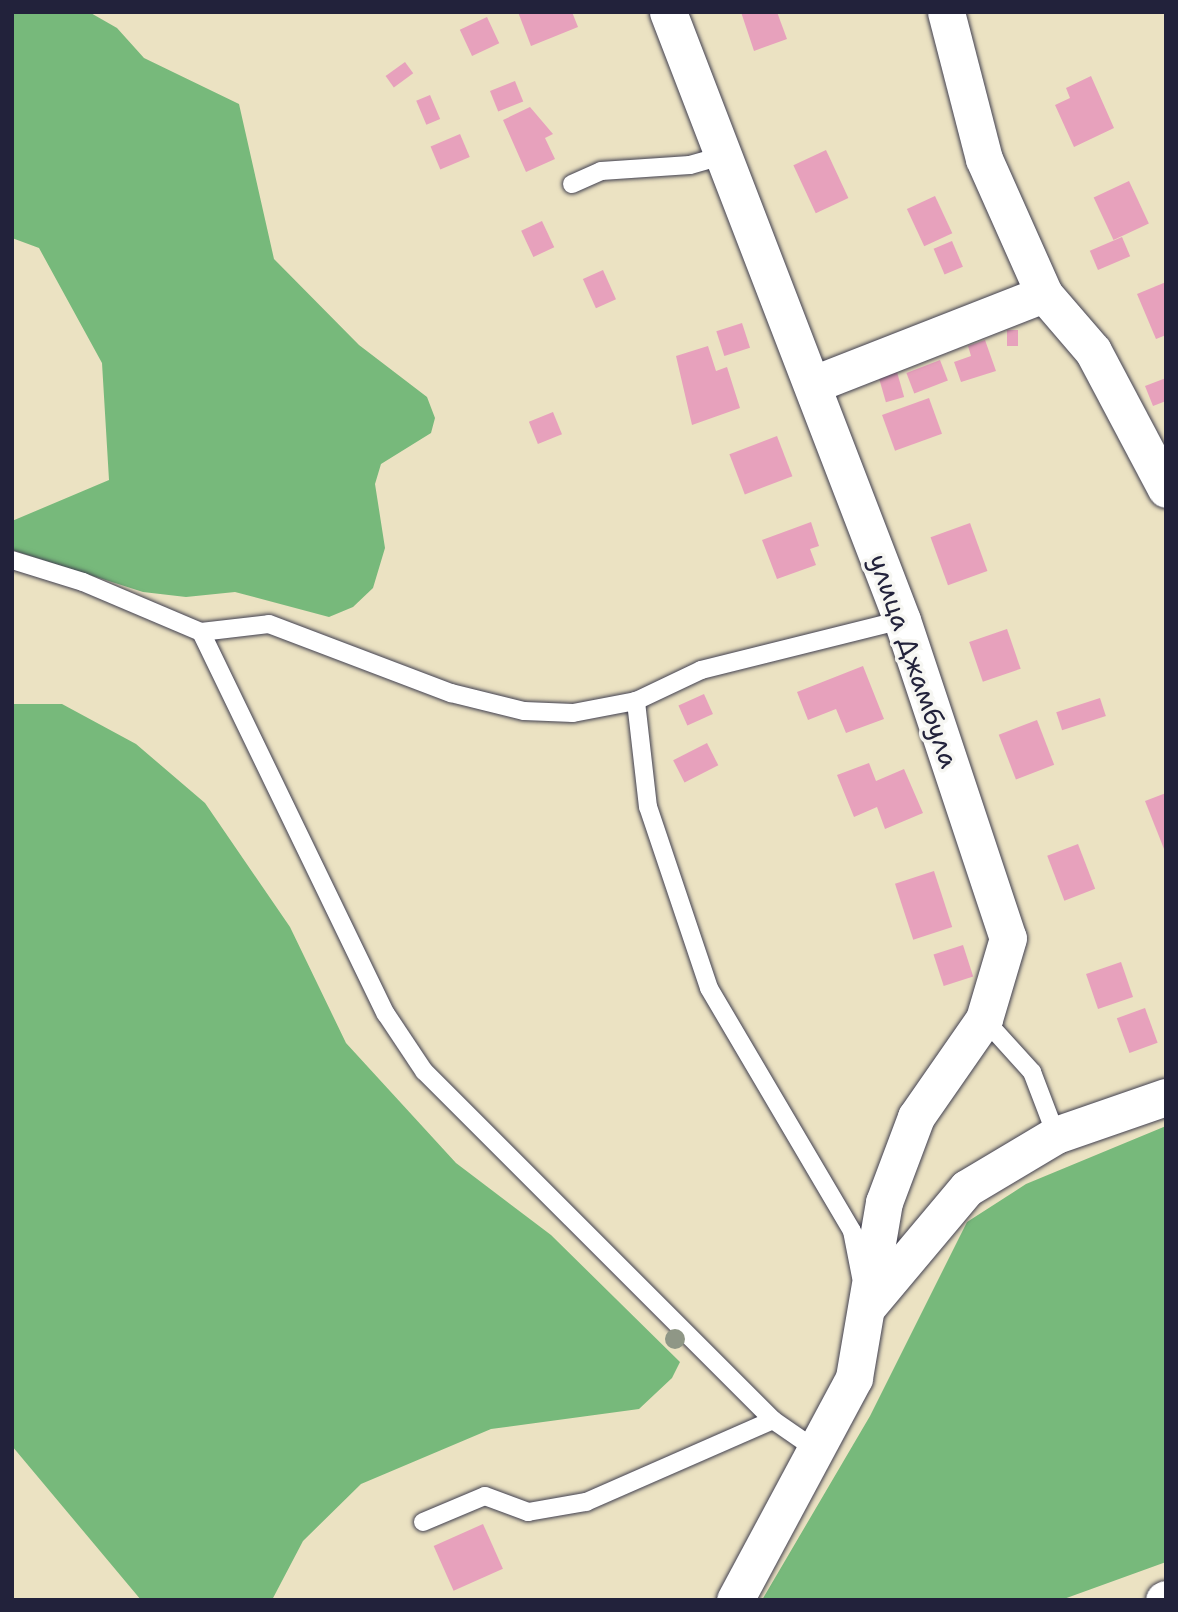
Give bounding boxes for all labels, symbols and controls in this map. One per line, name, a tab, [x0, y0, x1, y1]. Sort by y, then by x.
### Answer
street label: улица Джамбула	[863, 550, 965, 772]

